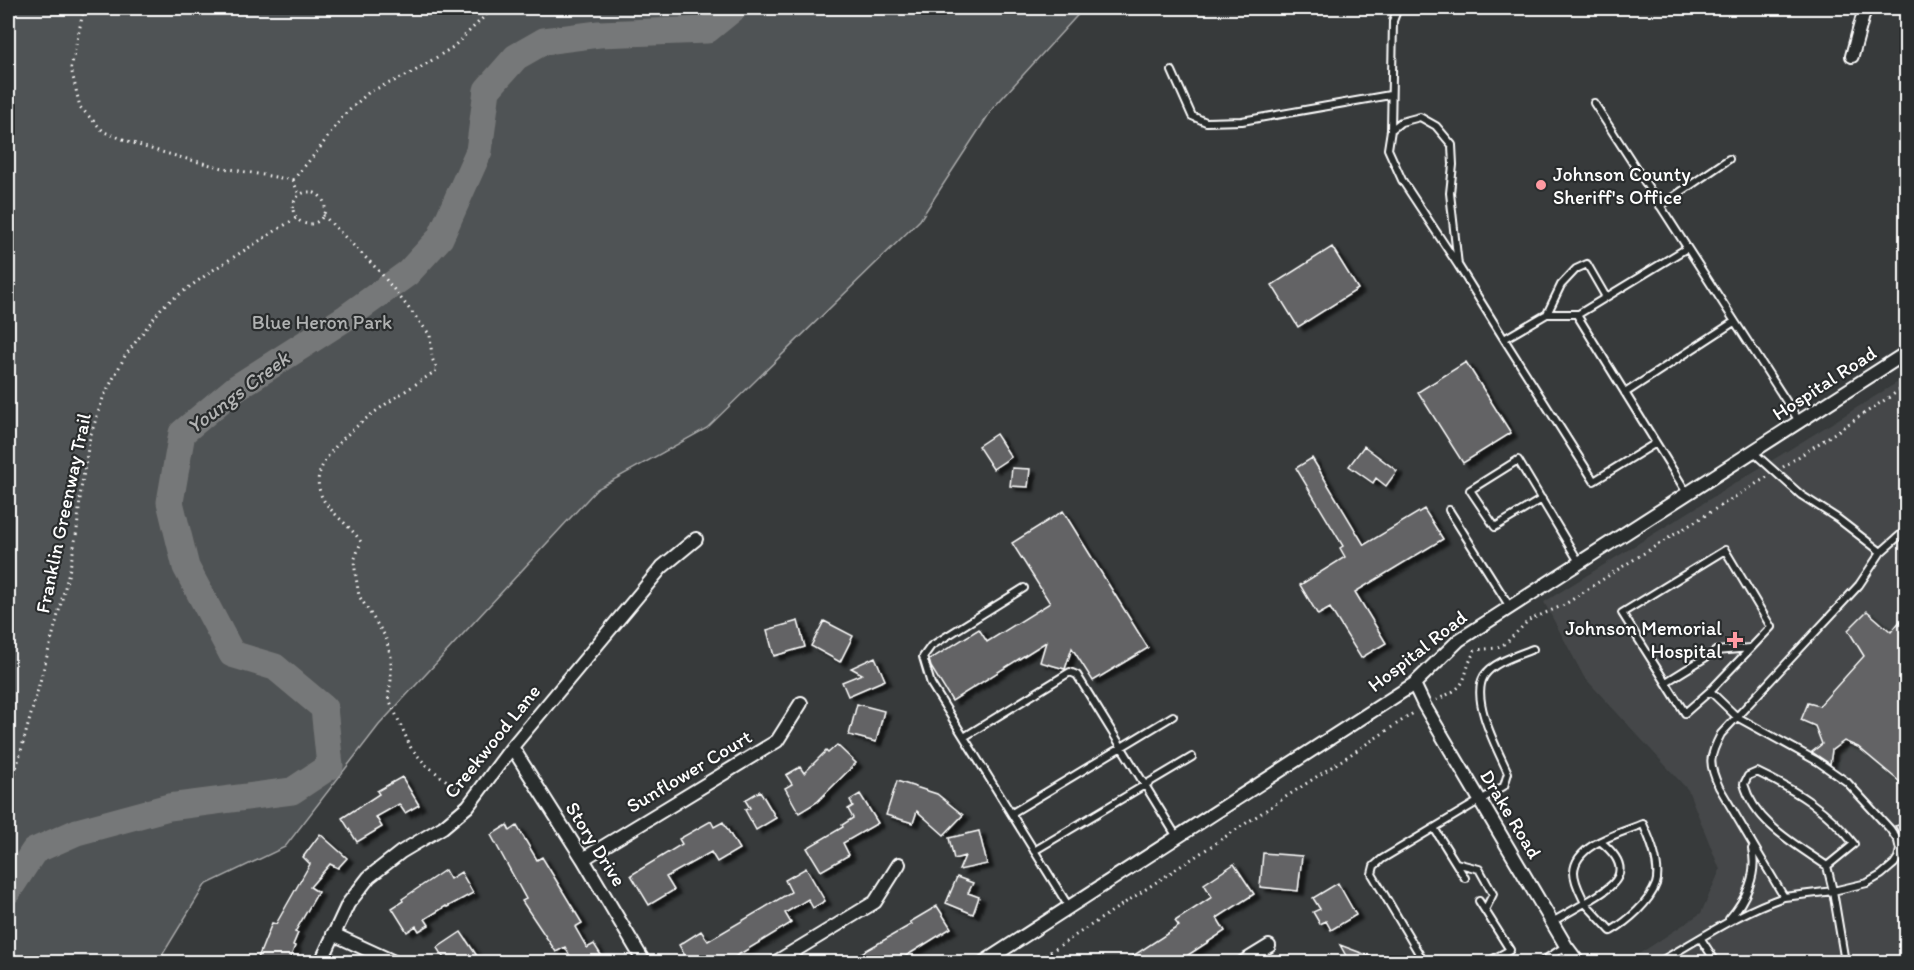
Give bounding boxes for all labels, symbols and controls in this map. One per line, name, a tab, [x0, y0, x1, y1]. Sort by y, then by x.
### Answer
place label: Johnson County Sheriff's Office	[1553, 162, 1691, 209]
marker: Johnson County Sheriff's Office	[1534, 178, 1548, 192]
park label: Blue Heron Park	[252, 310, 392, 334]
street label: Hospital Road	[1768, 340, 1881, 425]
water label: Youngs Creek	[182, 345, 295, 439]
street label: Franklin Greenway Trail	[30, 410, 96, 615]
street label: Hospital Road	[1363, 605, 1471, 697]
place label: Johnson Memorial Hospital	[1565, 616, 1722, 663]
marker: Johnson Memorial Hospital	[1726, 631, 1744, 649]
street label: Creekwood Lane	[439, 679, 545, 803]
street label: Sunflower Court	[622, 724, 756, 818]
street label: Drake Road	[1475, 765, 1547, 863]
street label: Story Drive	[561, 797, 631, 891]

